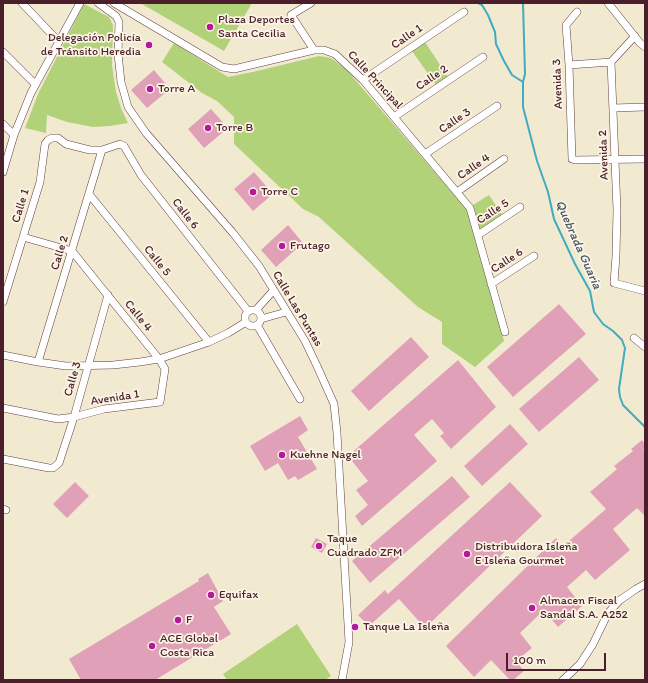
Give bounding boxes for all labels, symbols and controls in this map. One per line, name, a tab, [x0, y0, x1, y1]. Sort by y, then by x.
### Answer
place label: Plaza Deportes Santa Cecilia	[218, 13, 295, 41]
street label: Calle 1	[389, 21, 425, 53]
marker: Plaza Deportes Santa Cecilia	[205, 22, 215, 32]
place label: Delegación Policía de Tránsito Heredia	[41, 31, 141, 59]
marker: Delegación Policía de Tránsito Heredia	[144, 40, 154, 50]
street label: Calle Principal	[344, 48, 406, 112]
street label: Avenida 3	[550, 59, 566, 109]
street label: Calle 2	[413, 62, 451, 94]
place label: Torre A	[158, 82, 195, 96]
marker: Torre A	[145, 84, 155, 94]
street label: Calle 3	[436, 105, 474, 137]
place label: Torre B	[216, 121, 253, 135]
marker: Torre B	[203, 123, 213, 133]
street label: Avenida 2	[596, 130, 612, 180]
street label: Calle 4	[455, 151, 493, 183]
place label: Torre C	[261, 185, 298, 199]
street label: Calle 1	[9, 187, 33, 225]
marker: Torre C	[248, 187, 258, 197]
street label: Calle 6	[168, 196, 202, 232]
street label: Calle 5	[474, 196, 512, 228]
water label: Quebrada Guaria	[551, 198, 605, 292]
street label: Calle 2	[48, 234, 72, 272]
place label: Frutago	[290, 239, 330, 253]
marker: Frutago	[277, 241, 287, 251]
street label: Calle 5	[140, 243, 174, 279]
street label: Calle 6	[488, 245, 526, 277]
street label: Calle Las Puntas	[269, 269, 325, 349]
street label: Calle 4	[121, 297, 155, 335]
street label: Calle 3	[61, 360, 85, 398]
street label: Avenida 1	[90, 387, 140, 409]
place label: Kuehne Nagel	[290, 448, 361, 462]
marker: Kuehne Nagel	[277, 450, 287, 460]
place label: Taque Cuadrado ZFM	[327, 532, 402, 560]
place label: Distribuidora Isleña E Isleña Gourmet	[475, 540, 577, 568]
marker: Taque Cuadrado ZFM	[314, 541, 324, 551]
marker: Distribuidora Isleña E Isleña Gourmet	[462, 549, 472, 559]
place label: Equifax	[219, 588, 258, 602]
marker: Equifax	[206, 590, 216, 600]
place label: Almacen Fiscal Sandal S.A. A252	[540, 594, 628, 622]
marker: Almacen Fiscal Sandal S.A. A252	[527, 603, 537, 613]
place label: F	[186, 613, 192, 627]
marker: F	[173, 615, 183, 625]
place label: Tanque La Isleña	[363, 620, 449, 634]
marker: Tanque La Isleña	[350, 622, 360, 632]
place label: ACE Global Costa Rica	[160, 632, 218, 660]
marker: ACE Global Costa Rica	[147, 641, 157, 651]
scale bar	[508, 645, 608, 671]
text: 100 m	[513, 653, 546, 667]

